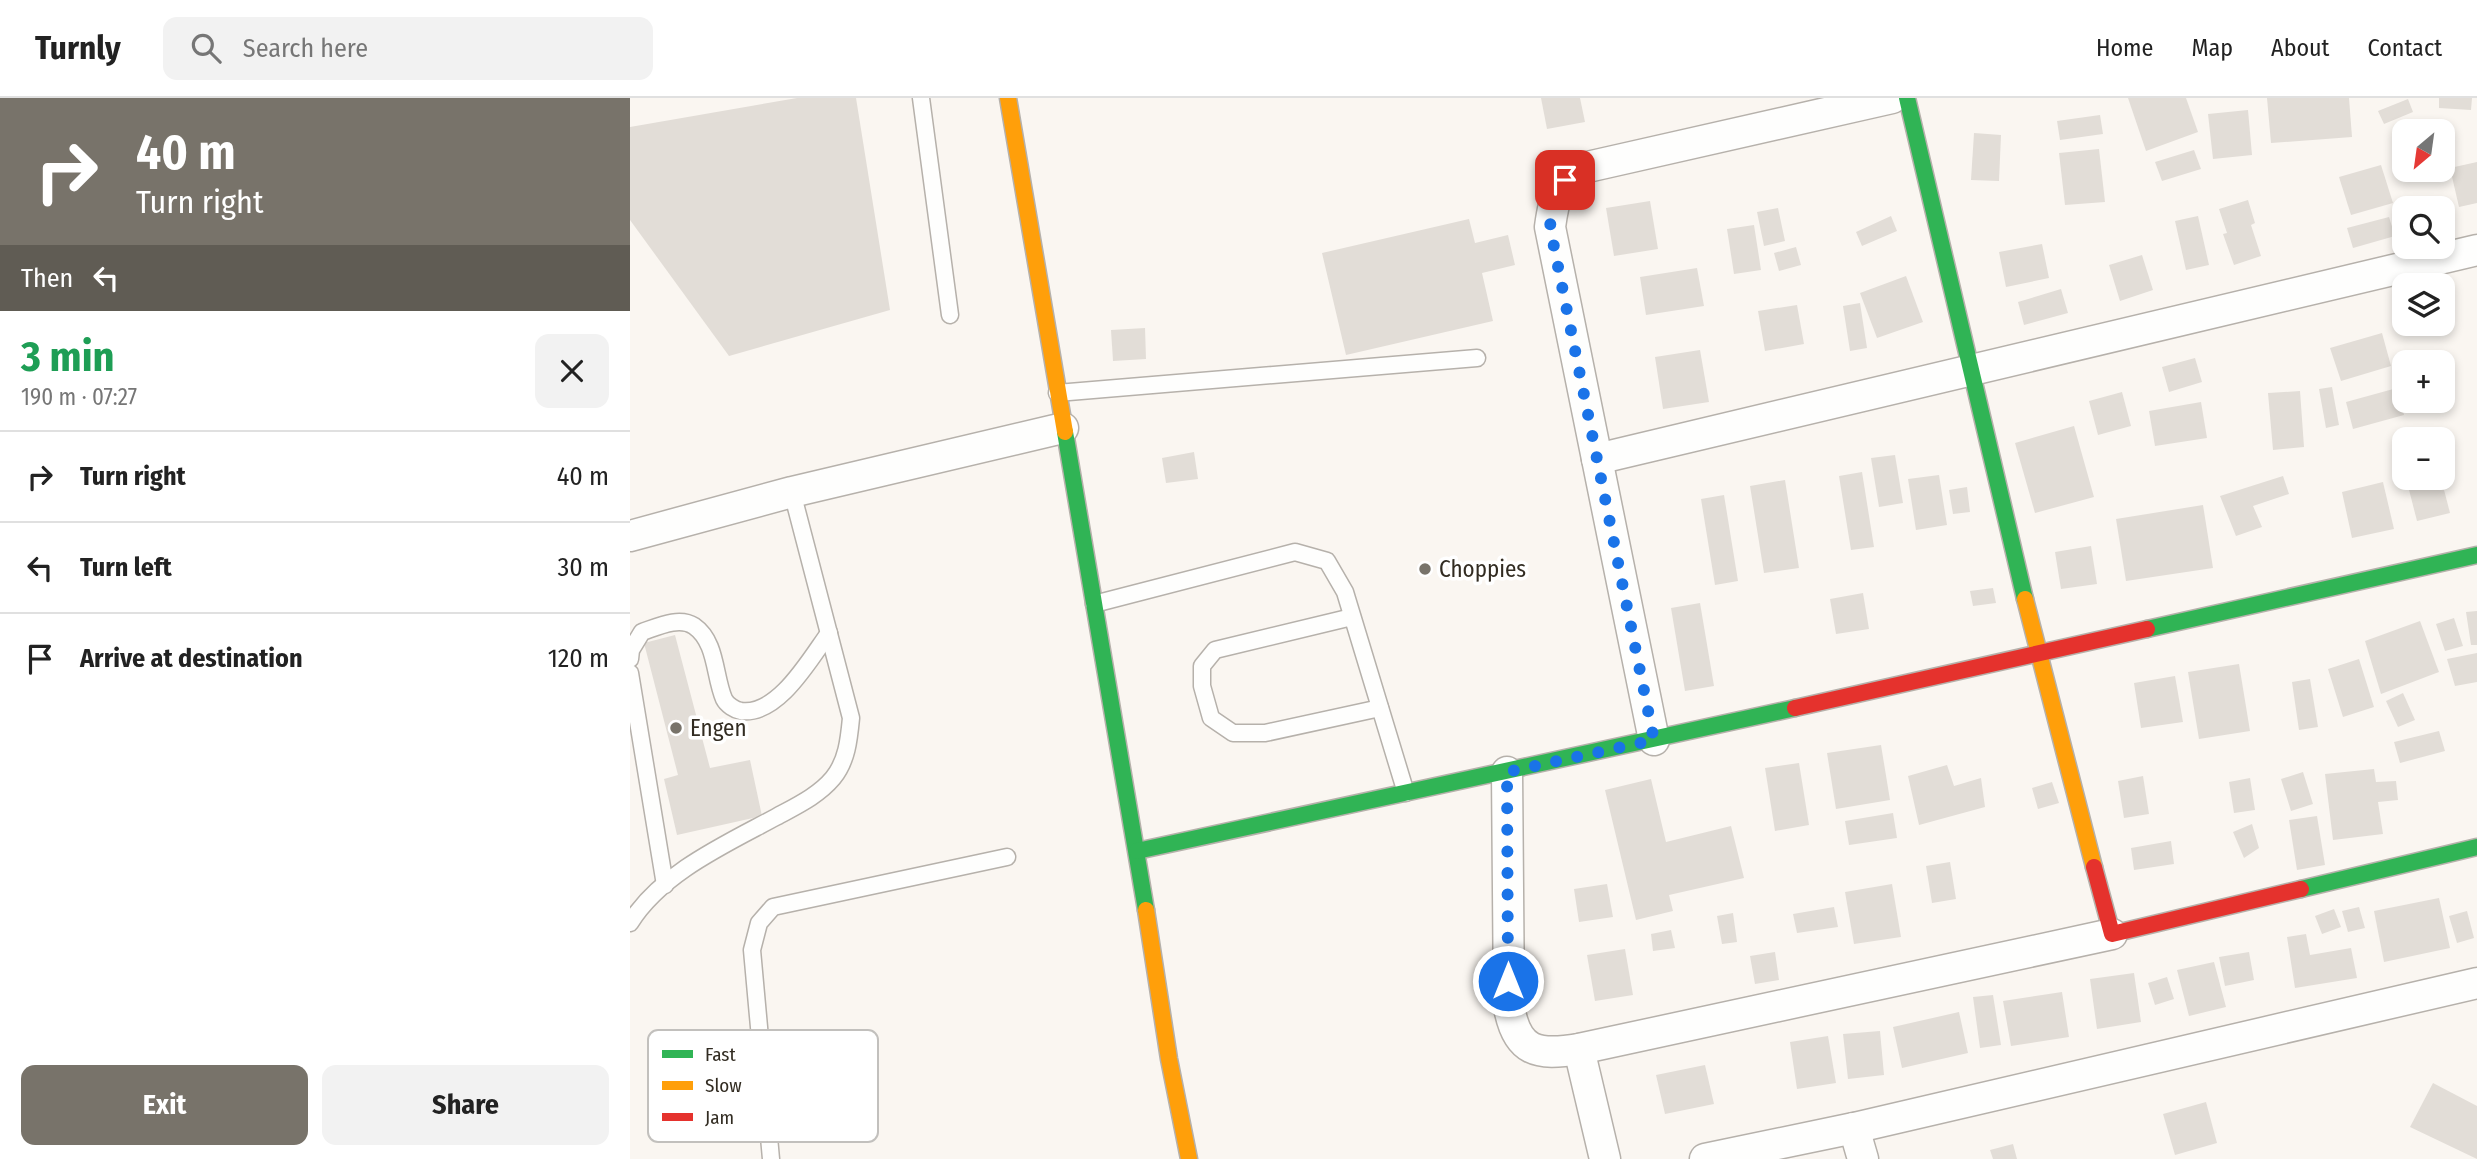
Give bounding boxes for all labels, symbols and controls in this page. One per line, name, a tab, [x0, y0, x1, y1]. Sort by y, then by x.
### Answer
search box	[163, 17, 653, 80]
text: Turnly	[35, 28, 121, 68]
icon: search	[187, 29, 225, 67]
text: Search here	[243, 33, 368, 64]
text: Home	[2096, 34, 2153, 62]
text: Map	[2191, 34, 2233, 62]
text: About	[2271, 34, 2329, 62]
text: Contact	[2367, 34, 2442, 62]
north arrow	[2392, 119, 2455, 182]
map controls	[2392, 119, 2455, 490]
text: 40 m	[136, 123, 236, 182]
icon: right	[21, 126, 112, 217]
pin	[1535, 150, 1595, 210]
icon: arrive	[1546, 161, 1584, 199]
text: Turn right	[136, 183, 263, 221]
button: search	[2392, 196, 2455, 259]
icon: left	[87, 259, 125, 297]
text: Then	[21, 263, 73, 294]
button: layers	[2392, 273, 2455, 336]
text: 3 min	[21, 332, 115, 382]
button: close	[535, 334, 609, 408]
button: +	[2392, 350, 2455, 413]
text: 190 m · 07:27	[21, 383, 137, 411]
button: −	[2392, 427, 2455, 490]
icon: right	[21, 458, 59, 496]
text: Turn right	[80, 461, 186, 492]
text: 40 m	[557, 461, 609, 492]
icon: left	[21, 549, 59, 587]
text: Turn left	[80, 552, 172, 583]
text: 30 m	[558, 552, 609, 583]
place label: Choppies	[1439, 555, 1526, 583]
marker: Choppies	[1417, 561, 1433, 577]
icon: arrive	[21, 640, 59, 678]
text: Arrive at destination	[80, 643, 303, 674]
text: 120 m	[548, 643, 609, 674]
place label: Engen	[690, 714, 747, 742]
marker: Engen	[668, 720, 684, 736]
position arrow	[1471, 944, 1545, 1018]
legend	[648, 1030, 878, 1142]
text: Fast	[705, 1043, 736, 1066]
button: Exit	[21, 1065, 308, 1145]
button: Share	[322, 1065, 609, 1145]
text: Slow	[705, 1074, 742, 1097]
text: Jam	[705, 1106, 734, 1129]

